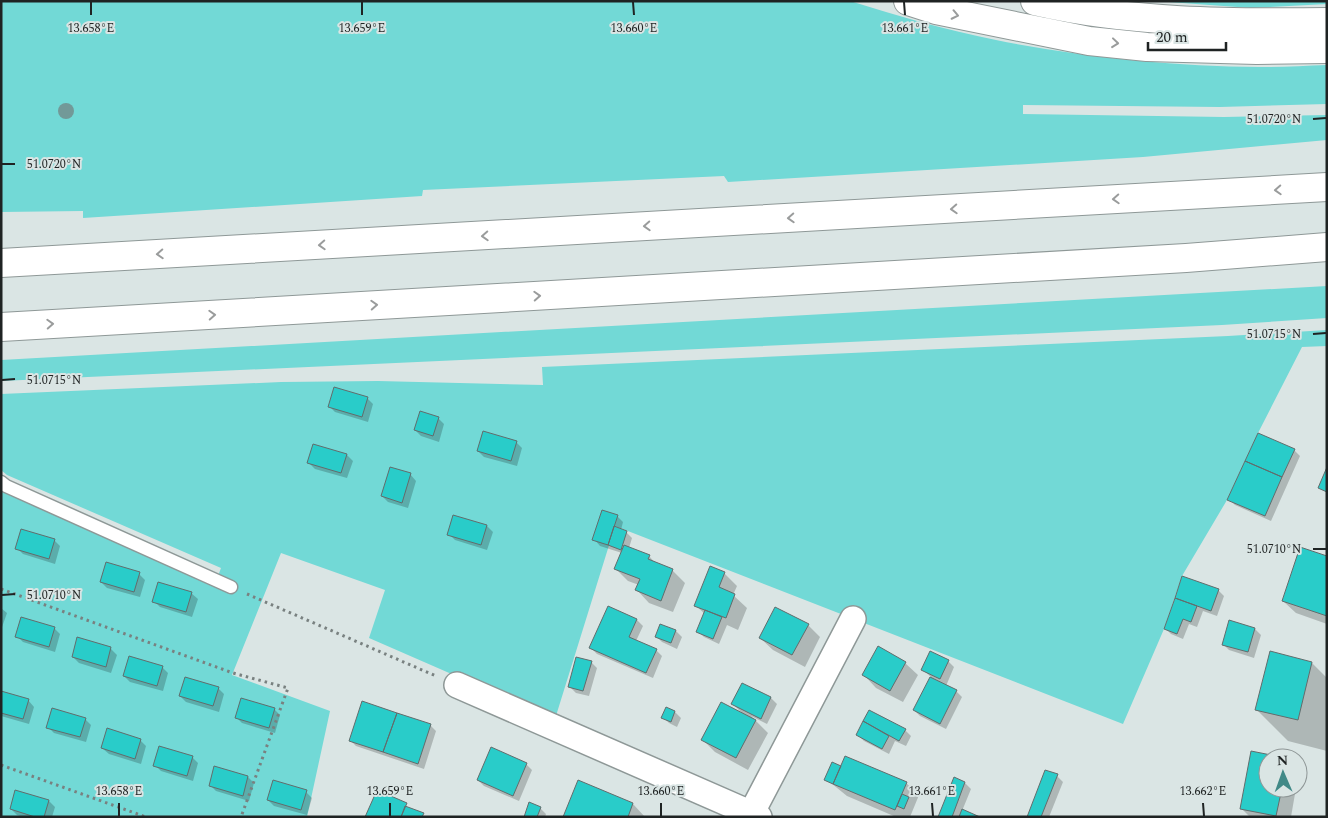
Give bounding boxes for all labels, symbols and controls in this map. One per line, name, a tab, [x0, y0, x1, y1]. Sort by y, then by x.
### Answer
one-way arrow	[951, 9, 960, 19]
text: 13.658°E	[68, 19, 114, 38]
text: 13.659°E	[339, 19, 385, 38]
text: 13.660°E	[611, 19, 657, 38]
text: 13.661°E	[882, 19, 928, 38]
scale bar	[1148, 20, 1226, 52]
text: 20 m	[1156, 26, 1188, 49]
one-way arrow	[1111, 38, 1119, 49]
text: 51.0720°N	[1247, 110, 1301, 129]
text: 51.0720°N	[27, 155, 81, 174]
one-way arrow	[1274, 184, 1282, 195]
one-way arrow	[1112, 194, 1120, 205]
one-way arrow	[949, 203, 957, 214]
one-way arrow	[787, 213, 795, 224]
one-way arrow	[643, 221, 651, 232]
one-way arrow	[480, 230, 488, 241]
one-way arrow	[318, 239, 326, 250]
one-way arrow	[156, 249, 164, 260]
one-way arrow	[533, 290, 541, 301]
one-way arrow	[371, 300, 379, 311]
one-way arrow	[208, 309, 216, 320]
one-way arrow	[46, 319, 54, 330]
text: 51.0715°N	[1247, 325, 1301, 344]
text: 51.0715°N	[27, 371, 81, 390]
text: 51.0710°N	[1247, 540, 1301, 559]
text: 51.0710°N	[27, 586, 81, 605]
north arrow	[1258, 748, 1308, 798]
text: N	[1276, 750, 1289, 771]
text: 13.658°E	[96, 782, 142, 801]
text: 13.659°E	[367, 782, 413, 801]
text: 13.660°E	[638, 782, 684, 801]
text: 13.661°E	[909, 782, 955, 801]
text: 13.662°E	[1180, 782, 1226, 801]

